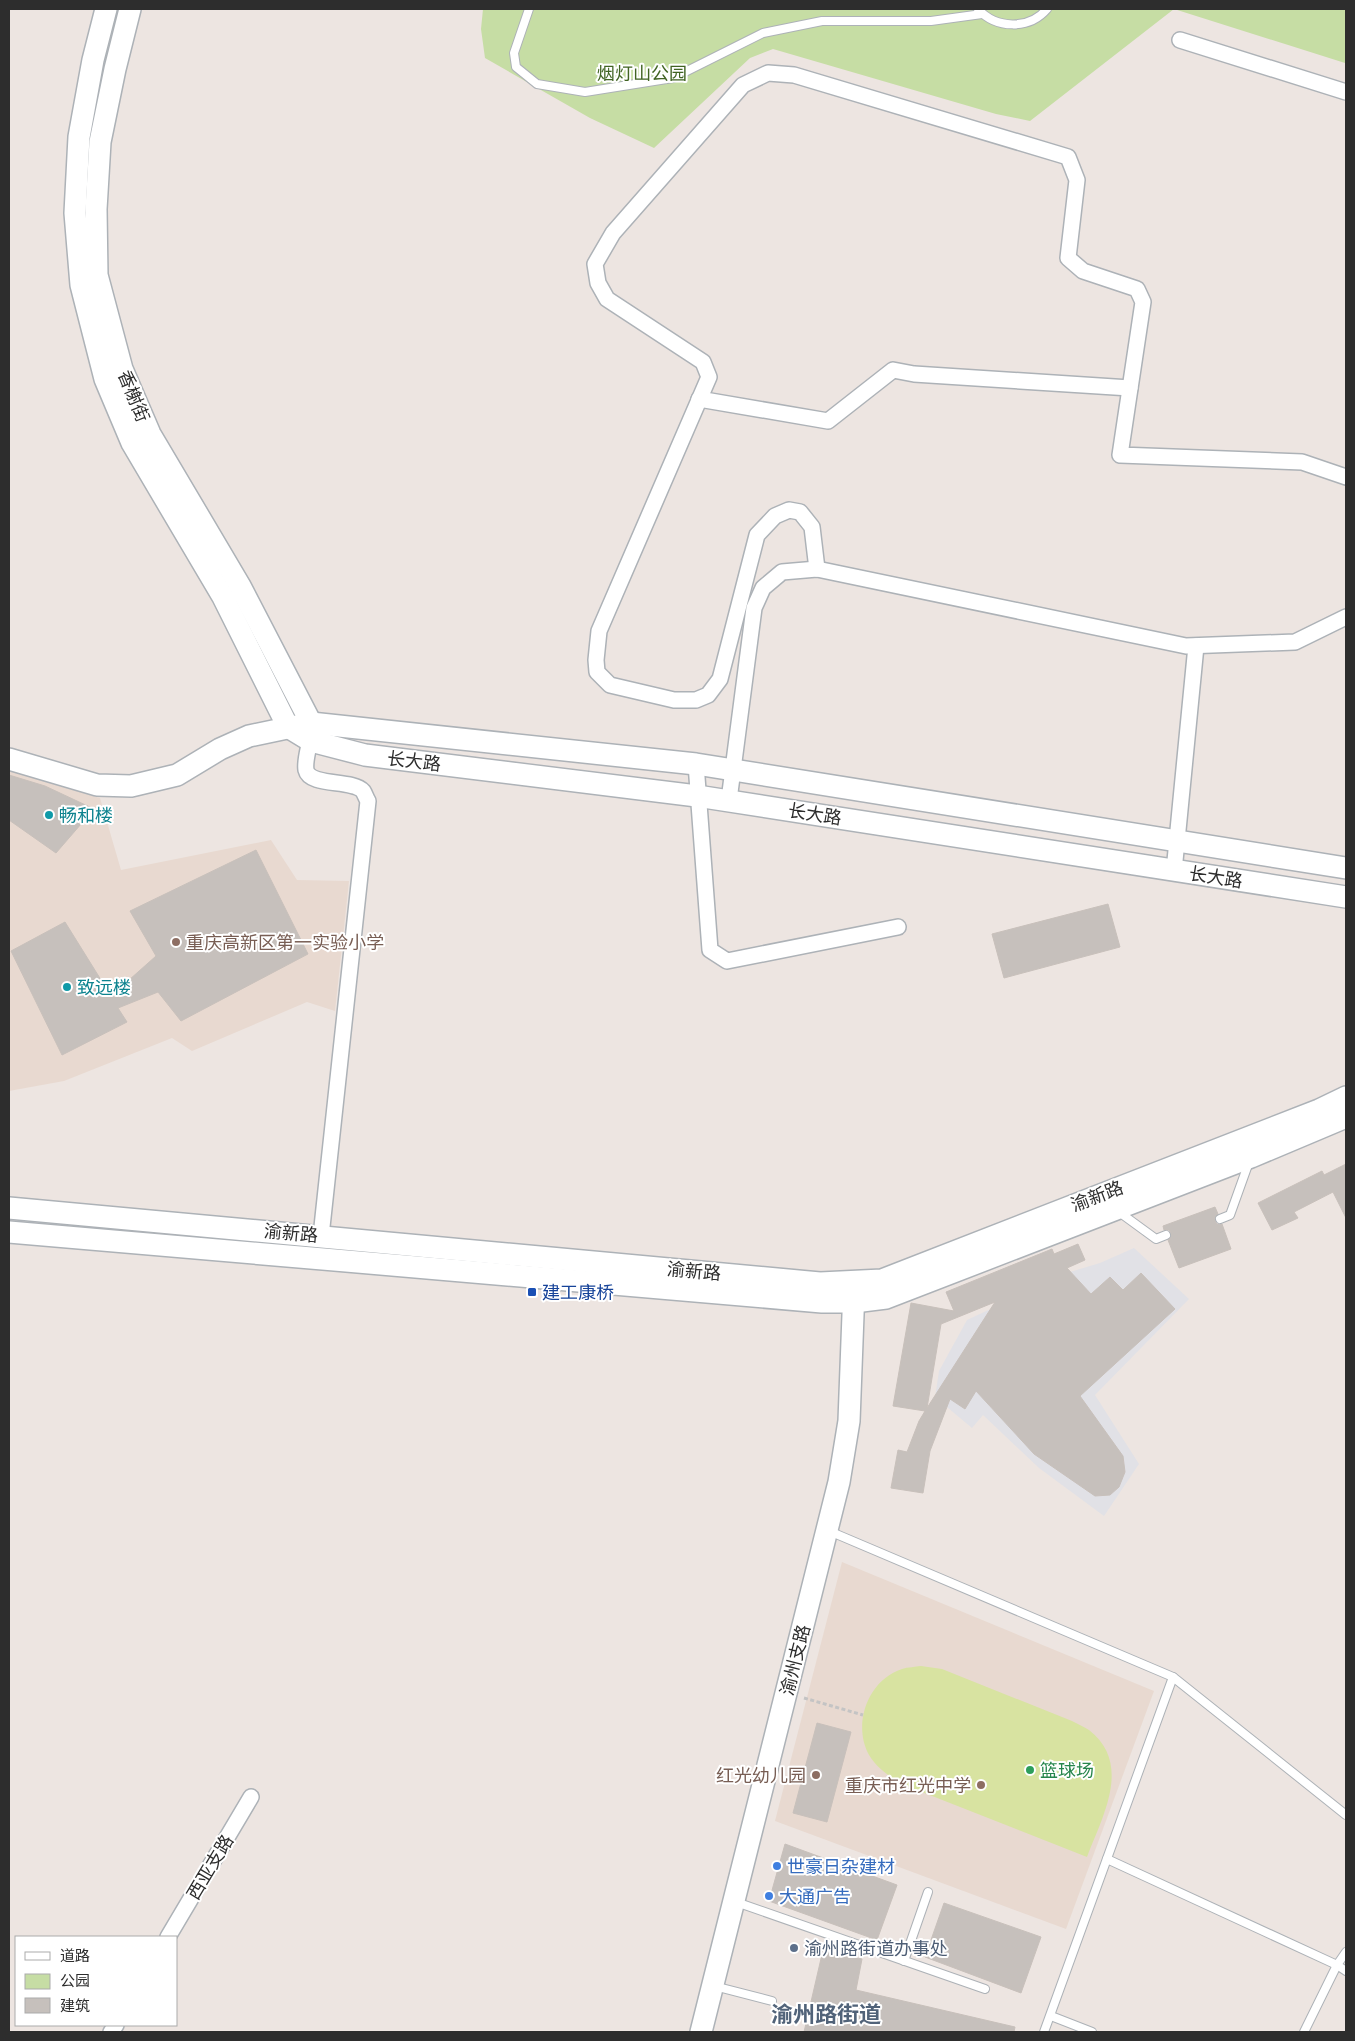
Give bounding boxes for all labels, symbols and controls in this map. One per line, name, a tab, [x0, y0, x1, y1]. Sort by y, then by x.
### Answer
park label: 烟灯山公园	[597, 63, 687, 84]
street label: 香榭街	[114, 367, 154, 425]
street label: 长大路	[386, 747, 442, 775]
street label: 长大路	[787, 799, 843, 829]
place label: 畅和楼	[59, 805, 113, 826]
marker: 畅和楼	[43, 809, 55, 821]
street label: 长大路	[1188, 862, 1244, 892]
place label: 重庆高新区第一实验小学	[186, 932, 384, 953]
marker: 重庆高新区第一实验小学	[170, 936, 182, 948]
place label: 致远楼	[77, 977, 131, 998]
marker: 致远楼	[61, 981, 73, 993]
street label: 渝新路	[1068, 1177, 1126, 1215]
street label: 渝新路	[263, 1220, 319, 1246]
street label: 渝新路	[666, 1258, 722, 1284]
place label: 建工康桥	[542, 1282, 614, 1303]
marker: 建工康桥	[526, 1286, 538, 1298]
street label: 渝州支路	[776, 1623, 814, 1697]
place label: 篮球场	[1040, 1760, 1094, 1781]
marker: 篮球场	[1024, 1764, 1036, 1776]
place label: 红光幼儿园	[716, 1765, 806, 1786]
marker: 红光幼儿园	[810, 1769, 822, 1781]
place label: 重庆市红光中学	[845, 1775, 971, 1796]
marker: 重庆市红光中学	[975, 1779, 987, 1791]
street label: 西亚支路	[182, 1831, 238, 1903]
place label: 世豪日杂建材	[787, 1856, 895, 1877]
marker: 世豪日杂建材	[771, 1860, 783, 1872]
place label: 大通广告	[779, 1886, 851, 1907]
marker: 大通广告	[763, 1890, 775, 1902]
legend	[15, 1936, 178, 2026]
place label: 渝州路街道办事处	[804, 1938, 948, 1959]
marker: 渝州路街道办事处	[788, 1942, 800, 1954]
text: 道路	[60, 1946, 90, 1965]
text: 公园	[60, 1971, 90, 1990]
text: 建筑	[60, 1996, 90, 2015]
district label: 渝州路街道	[771, 2001, 881, 2027]

